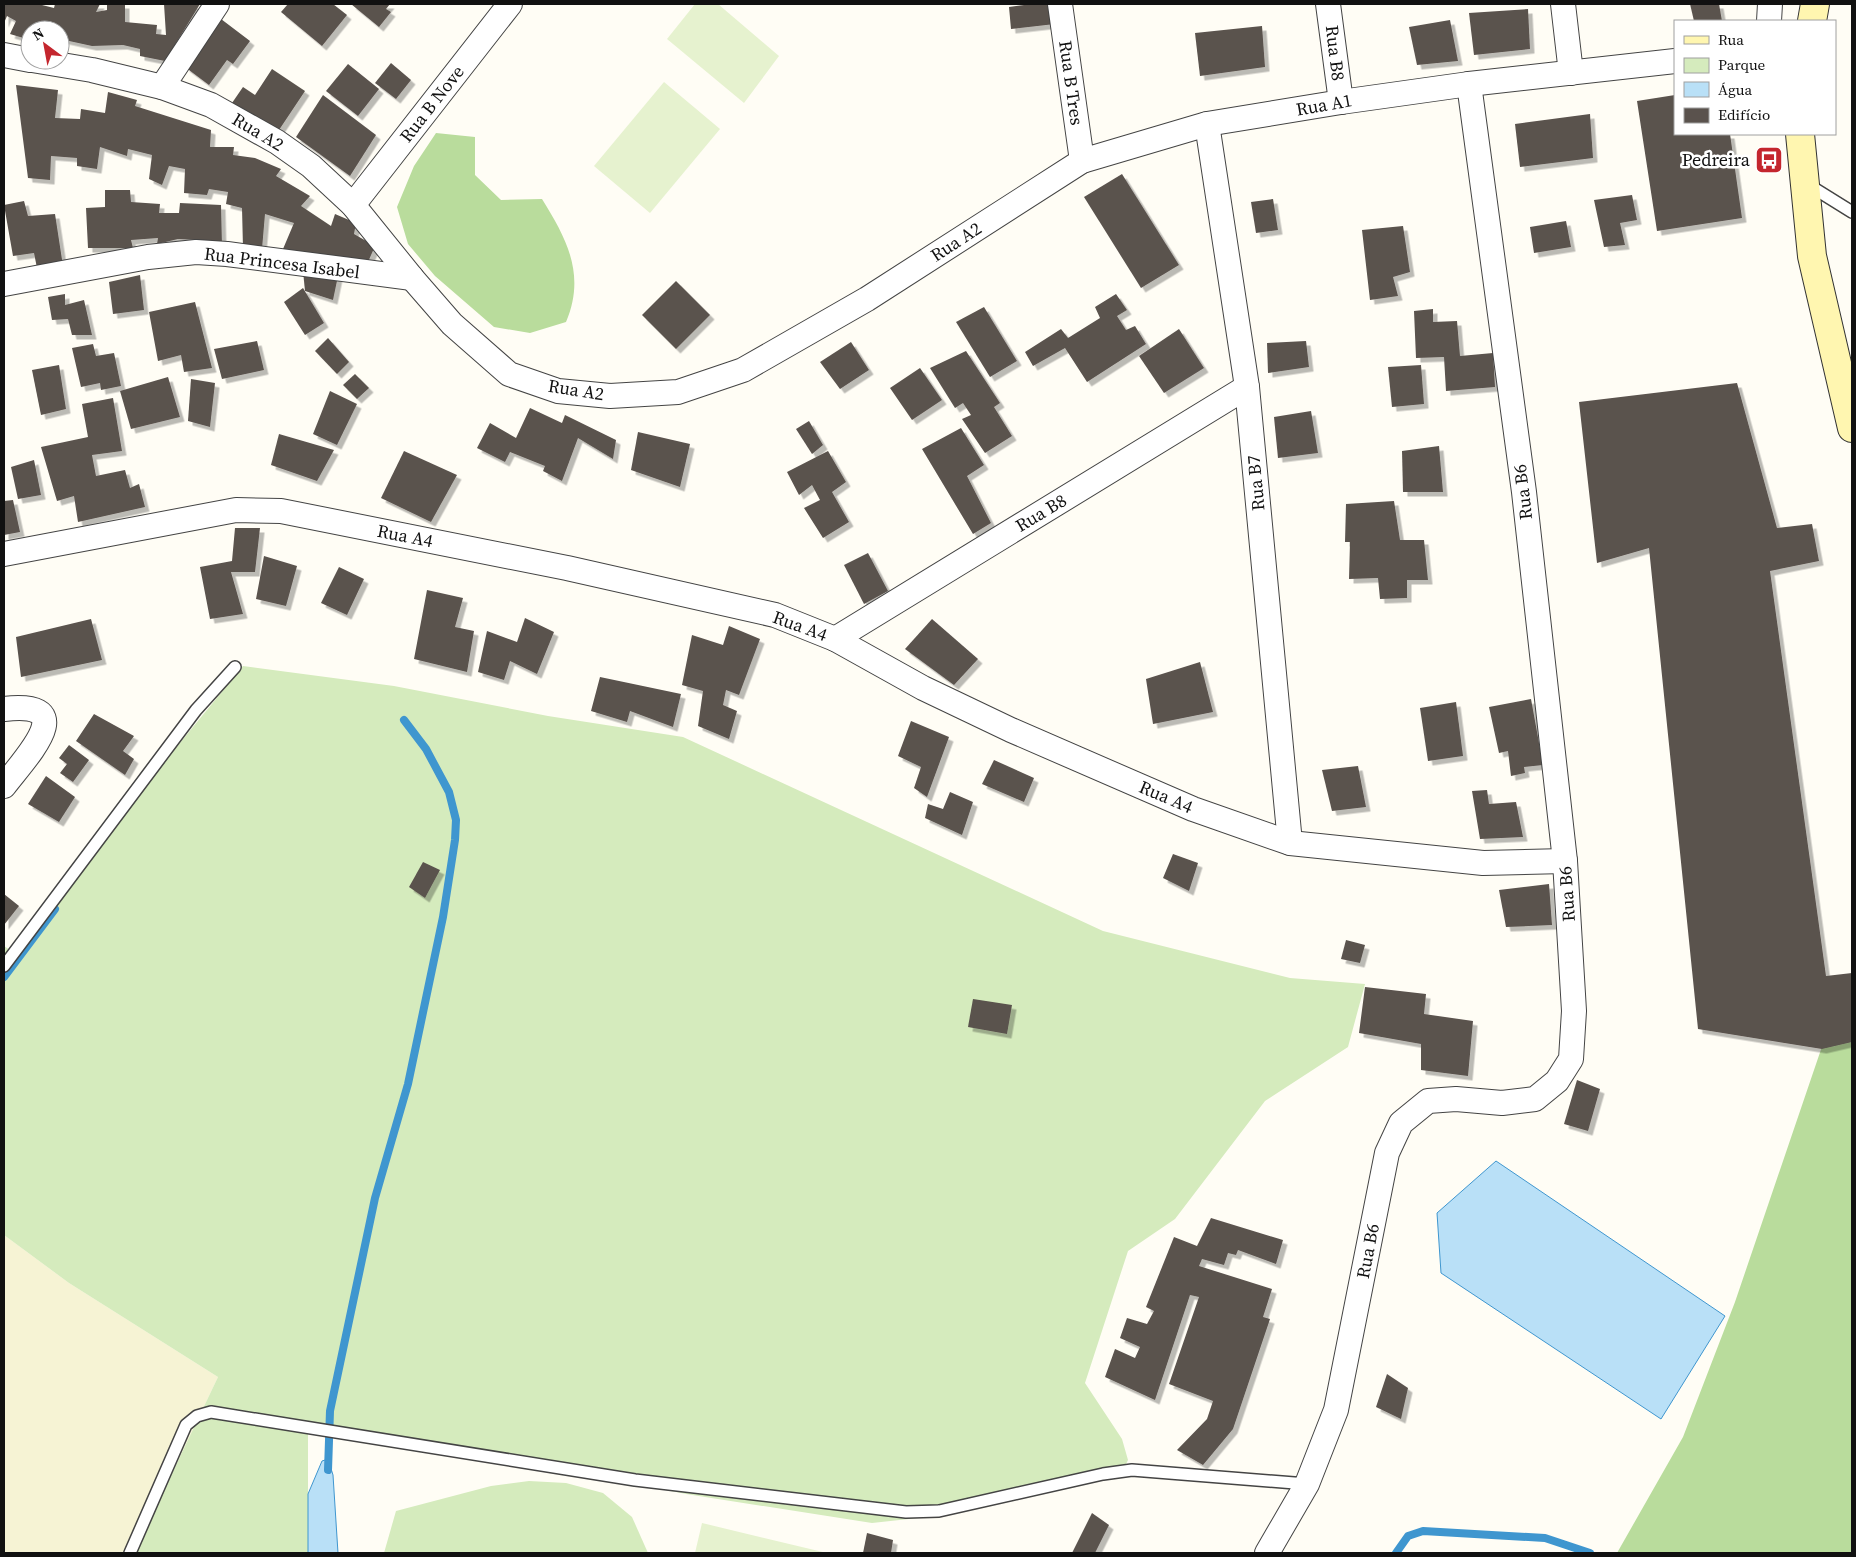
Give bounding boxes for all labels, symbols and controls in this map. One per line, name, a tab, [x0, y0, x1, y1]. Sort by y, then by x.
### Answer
north arrow	[20, 20, 70, 70]
legend	[1674, 20, 1836, 135]
text: N	[28, 23, 48, 45]
street label: Rua B8	[1320, 24, 1351, 82]
text: Rua	[1718, 29, 1744, 50]
street label: Rua B Tres	[1053, 39, 1090, 127]
text: Parque	[1718, 54, 1766, 75]
street label: Rua B Nove	[394, 60, 470, 148]
text: Água	[1718, 79, 1752, 100]
street label: Rua A1	[1294, 87, 1354, 122]
text: Edifício	[1718, 104, 1770, 125]
street label: Rua A2	[228, 106, 289, 157]
bus stop icon: Pedreira	[1754, 145, 1784, 175]
place label: Pedreira	[1682, 147, 1751, 172]
street label: Rua A2	[925, 216, 986, 267]
street label: Rua Princesa Isabel	[203, 241, 361, 284]
street label: Rua A2	[546, 373, 606, 406]
street label: Rua B7	[1241, 454, 1270, 512]
street label: Rua B6	[1507, 463, 1538, 521]
street label: Rua B8	[1010, 488, 1071, 538]
street label: Rua A4	[375, 518, 435, 553]
street label: Rua A4	[769, 604, 831, 647]
street label: Rua A4	[1135, 774, 1197, 819]
street label: Rua B6	[1552, 865, 1581, 923]
street label: Rua B6	[1350, 1221, 1385, 1281]

